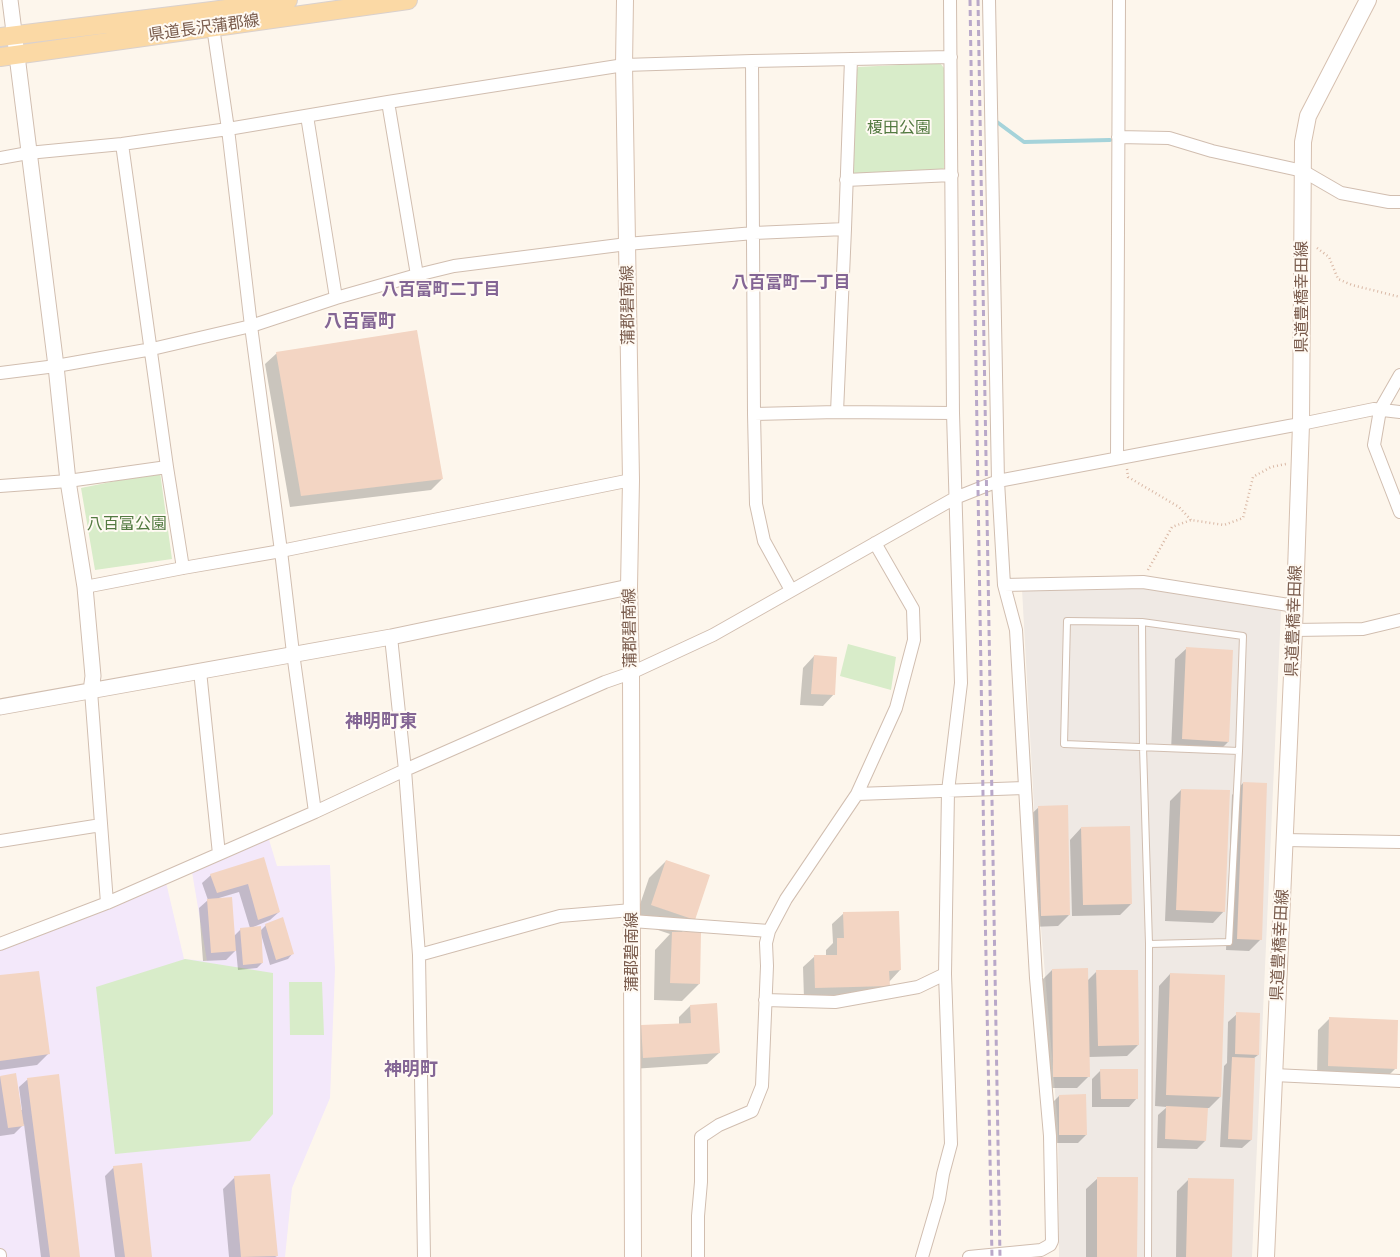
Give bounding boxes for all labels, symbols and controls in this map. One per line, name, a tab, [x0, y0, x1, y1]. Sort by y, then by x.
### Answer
street label: 県道長沢蒲郡線	[147, 11, 261, 45]
park label: 榎田公園	[867, 118, 931, 138]
street label: 県道豊橋幸田線	[1292, 241, 1312, 353]
street label: 蒲郡碧南線	[618, 265, 638, 345]
district label: 八百富町一丁目	[732, 273, 850, 293]
district label: 八百富町二丁目	[382, 280, 500, 300]
district label: 八百富町	[324, 311, 396, 333]
park label: 八百富公園	[87, 514, 167, 534]
street label: 県道豊橋幸田線	[1282, 565, 1306, 677]
street label: 蒲郡碧南線	[620, 588, 640, 668]
district label: 神明町東	[345, 711, 417, 733]
street label: 県道豊橋幸田線	[1267, 889, 1293, 1001]
street label: 蒲郡碧南線	[622, 912, 642, 992]
district label: 神明町	[384, 1059, 438, 1081]

